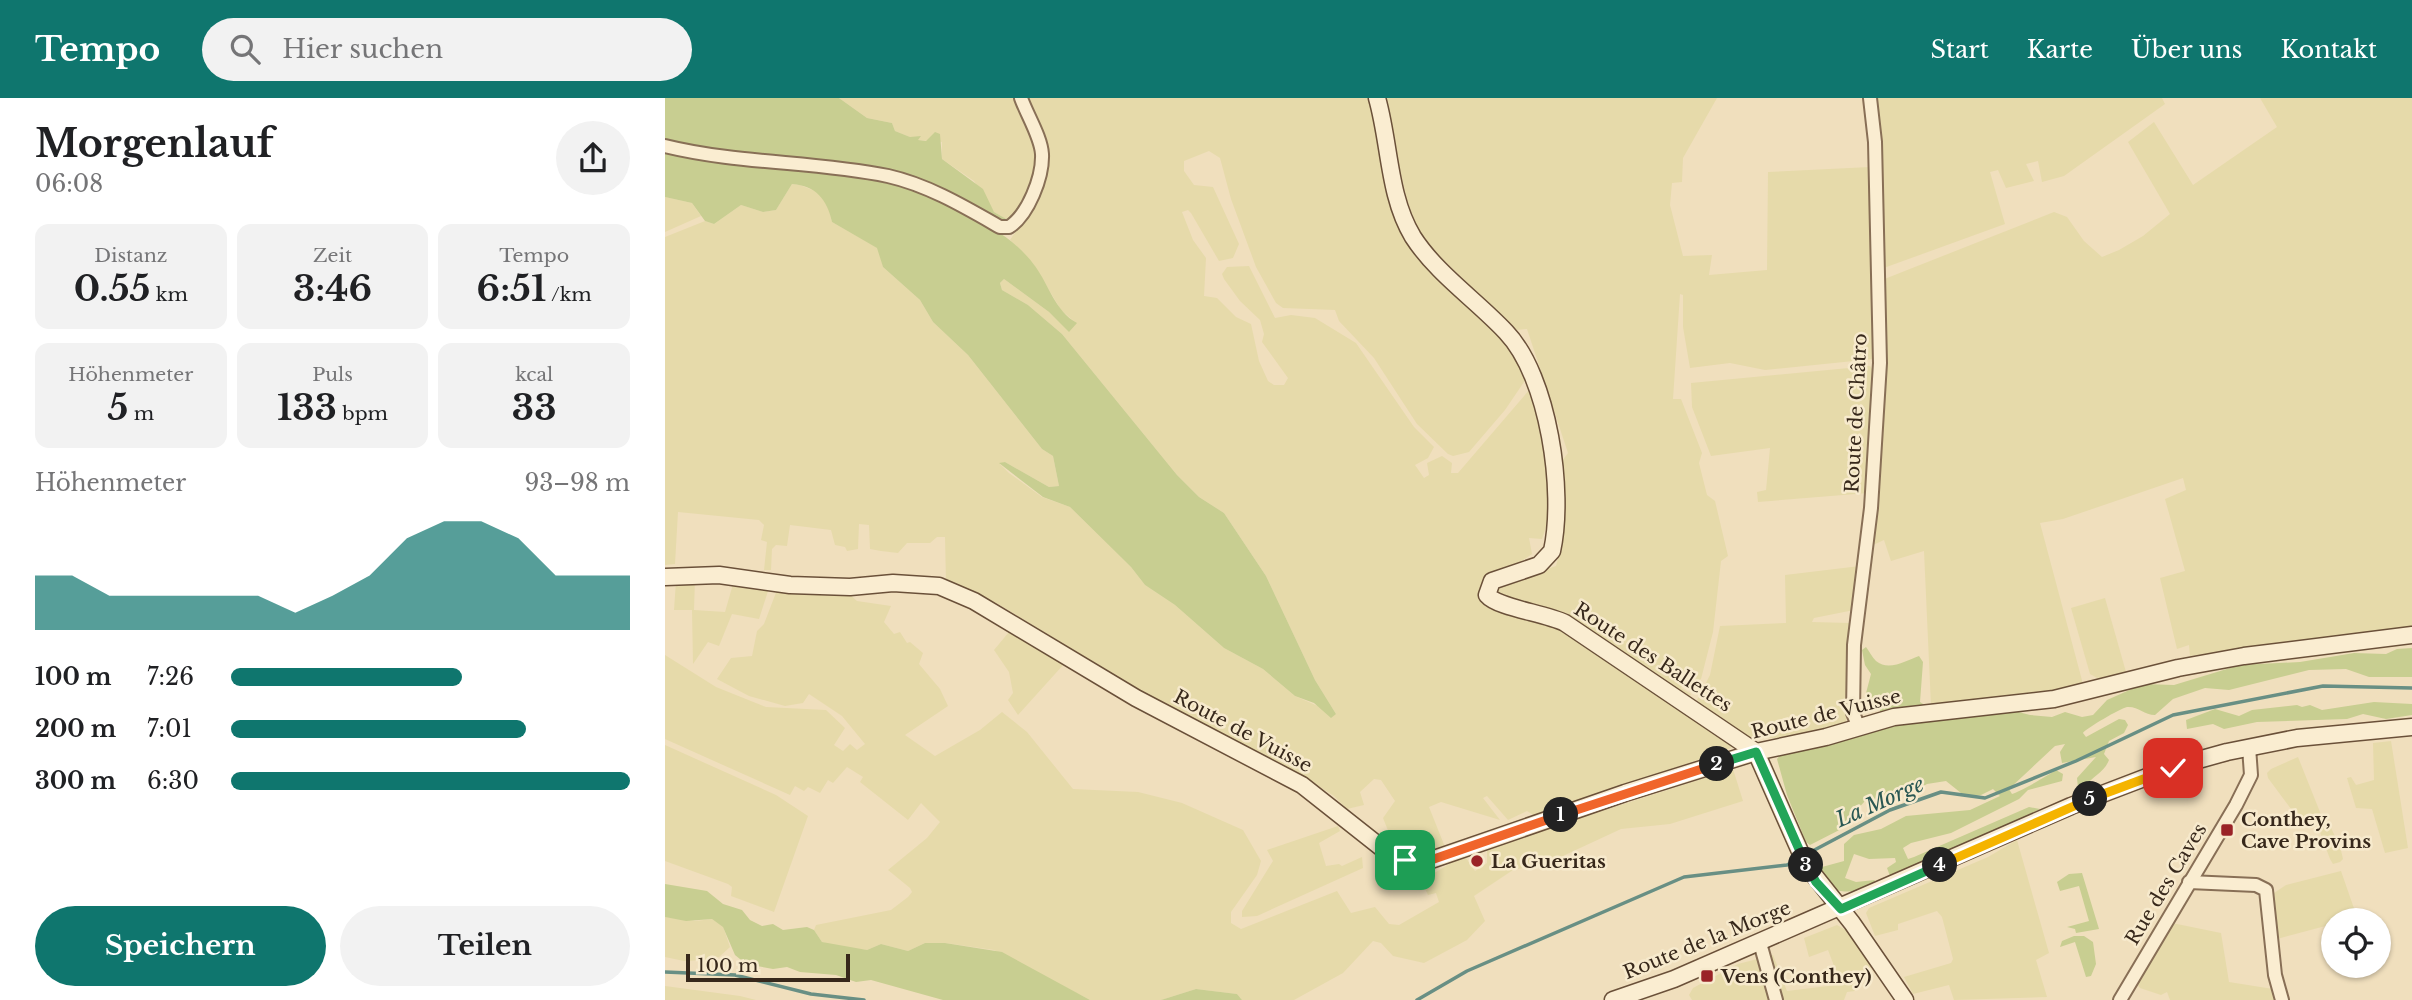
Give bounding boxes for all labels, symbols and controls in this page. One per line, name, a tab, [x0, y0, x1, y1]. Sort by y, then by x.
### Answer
search box	[202, 18, 692, 81]
text: Tempo	[35, 29, 160, 70]
icon: search	[226, 30, 264, 68]
text: Hier suchen	[282, 33, 443, 65]
text: Start	[1931, 35, 1989, 64]
text: Karte	[2027, 35, 2093, 64]
text: Über uns	[2131, 35, 2243, 64]
text: Kontakt	[2281, 35, 2377, 64]
text: Morgenlauf	[35, 120, 274, 167]
button: share	[556, 121, 630, 195]
text: 06:08	[35, 170, 103, 198]
text: Distanz	[94, 244, 167, 267]
text: Zeit	[313, 244, 352, 267]
text: Tempo	[499, 244, 569, 267]
text: 0.55	[74, 267, 150, 310]
text: 3:46	[293, 267, 372, 310]
text: 6:51	[477, 267, 546, 310]
text: km	[150, 283, 188, 306]
text: /km	[546, 283, 592, 306]
street label: Route de Châtro	[1840, 333, 1872, 493]
text: Höhenmeter	[68, 363, 193, 386]
text: Puls	[312, 363, 353, 386]
text: kcal	[515, 363, 553, 386]
text: 5	[107, 386, 128, 429]
text: 133	[277, 386, 337, 429]
text: 33	[512, 386, 556, 429]
text: m	[128, 402, 154, 425]
text: bpm	[337, 402, 388, 425]
text: Höhenmeter	[35, 469, 186, 497]
text: 93–98 m	[524, 469, 630, 497]
street label: Route des Ballettes	[1570, 597, 1736, 717]
text: 100 m	[35, 663, 111, 691]
text: 7:26	[147, 663, 194, 691]
street label: Route de Vuisse	[1749, 684, 1903, 744]
street label: Route de Vuisse	[1170, 685, 1316, 777]
text: 200 m	[35, 715, 116, 743]
text: 7:01	[147, 715, 192, 743]
pin	[2143, 738, 2203, 798]
pin: 2	[1699, 746, 1735, 782]
icon: check	[2154, 749, 2192, 787]
text: 2	[1710, 752, 1723, 775]
text: 300 m	[35, 767, 116, 795]
text: 6:30	[147, 767, 199, 795]
water label: La Morge	[1831, 771, 1929, 833]
pin: 5	[2073, 782, 2107, 816]
text: 5	[2084, 787, 2095, 810]
pin: 1	[1543, 798, 1579, 832]
text: 1	[1556, 803, 1565, 826]
place label: Conthey, Cave Provins	[2241, 808, 2371, 853]
street label: Rue des Caves	[2121, 819, 2211, 949]
marker: Conthey, Cave Provins	[2219, 822, 2235, 838]
pin	[1375, 830, 1435, 890]
icon: arrive	[1386, 841, 1424, 879]
pin: 3	[1789, 848, 1823, 882]
pin: 4	[1923, 848, 1957, 882]
place label: La Gueritas	[1491, 850, 1606, 873]
marker: La Gueritas	[1469, 853, 1485, 869]
text: 3	[1799, 853, 1812, 876]
text: 4	[1933, 853, 1946, 876]
street label: Route de la Morge	[1620, 896, 1794, 984]
button: Speichern	[35, 906, 326, 986]
button: Teilen	[340, 906, 630, 986]
map controls	[2321, 908, 2391, 978]
button: locate	[2321, 908, 2391, 978]
scale bar	[686, 951, 851, 983]
text: 100 m	[697, 954, 758, 977]
place label: Vens (Conthey)	[1720, 965, 1872, 988]
marker: Vens (Conthey)	[1699, 968, 1715, 984]

